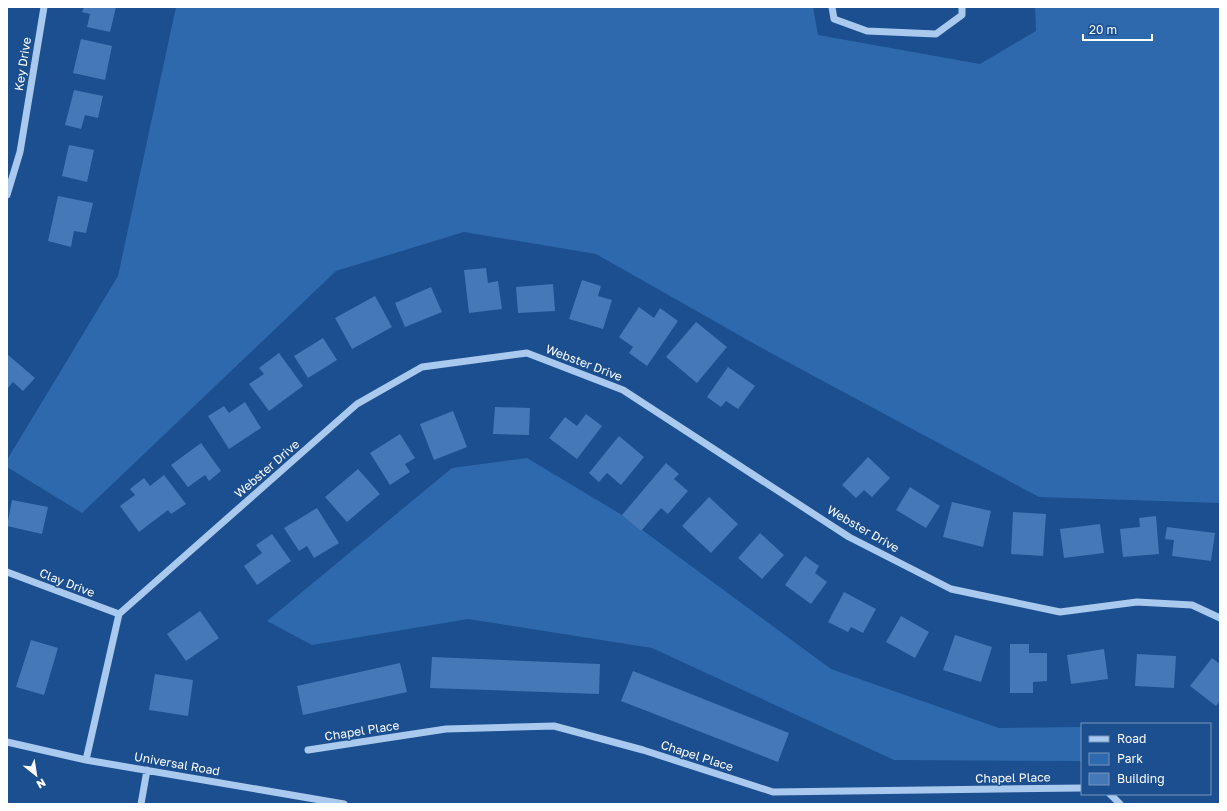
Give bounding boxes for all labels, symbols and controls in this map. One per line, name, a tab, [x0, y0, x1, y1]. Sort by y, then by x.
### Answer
scale bar	[1083, 16, 1152, 42]
text: 20 m	[1089, 22, 1117, 37]
street label: Key Drive	[11, 36, 34, 92]
street label: Webster Drive	[544, 341, 625, 384]
street label: Webster Drive	[231, 436, 302, 501]
street label: Webster Drive	[824, 502, 902, 555]
street label: Clay Drive	[37, 565, 97, 600]
street label: Chapel Place	[323, 717, 400, 744]
legend	[1081, 723, 1211, 795]
text: Road	[1117, 731, 1146, 746]
street label: Chapel Place	[659, 737, 735, 774]
street label: Universal Road	[133, 749, 221, 778]
text: Park	[1117, 751, 1143, 766]
north arrow	[16, 755, 56, 795]
street label: Chapel Place	[975, 769, 1051, 786]
text: Building	[1117, 771, 1165, 786]
text: N	[34, 776, 48, 792]

